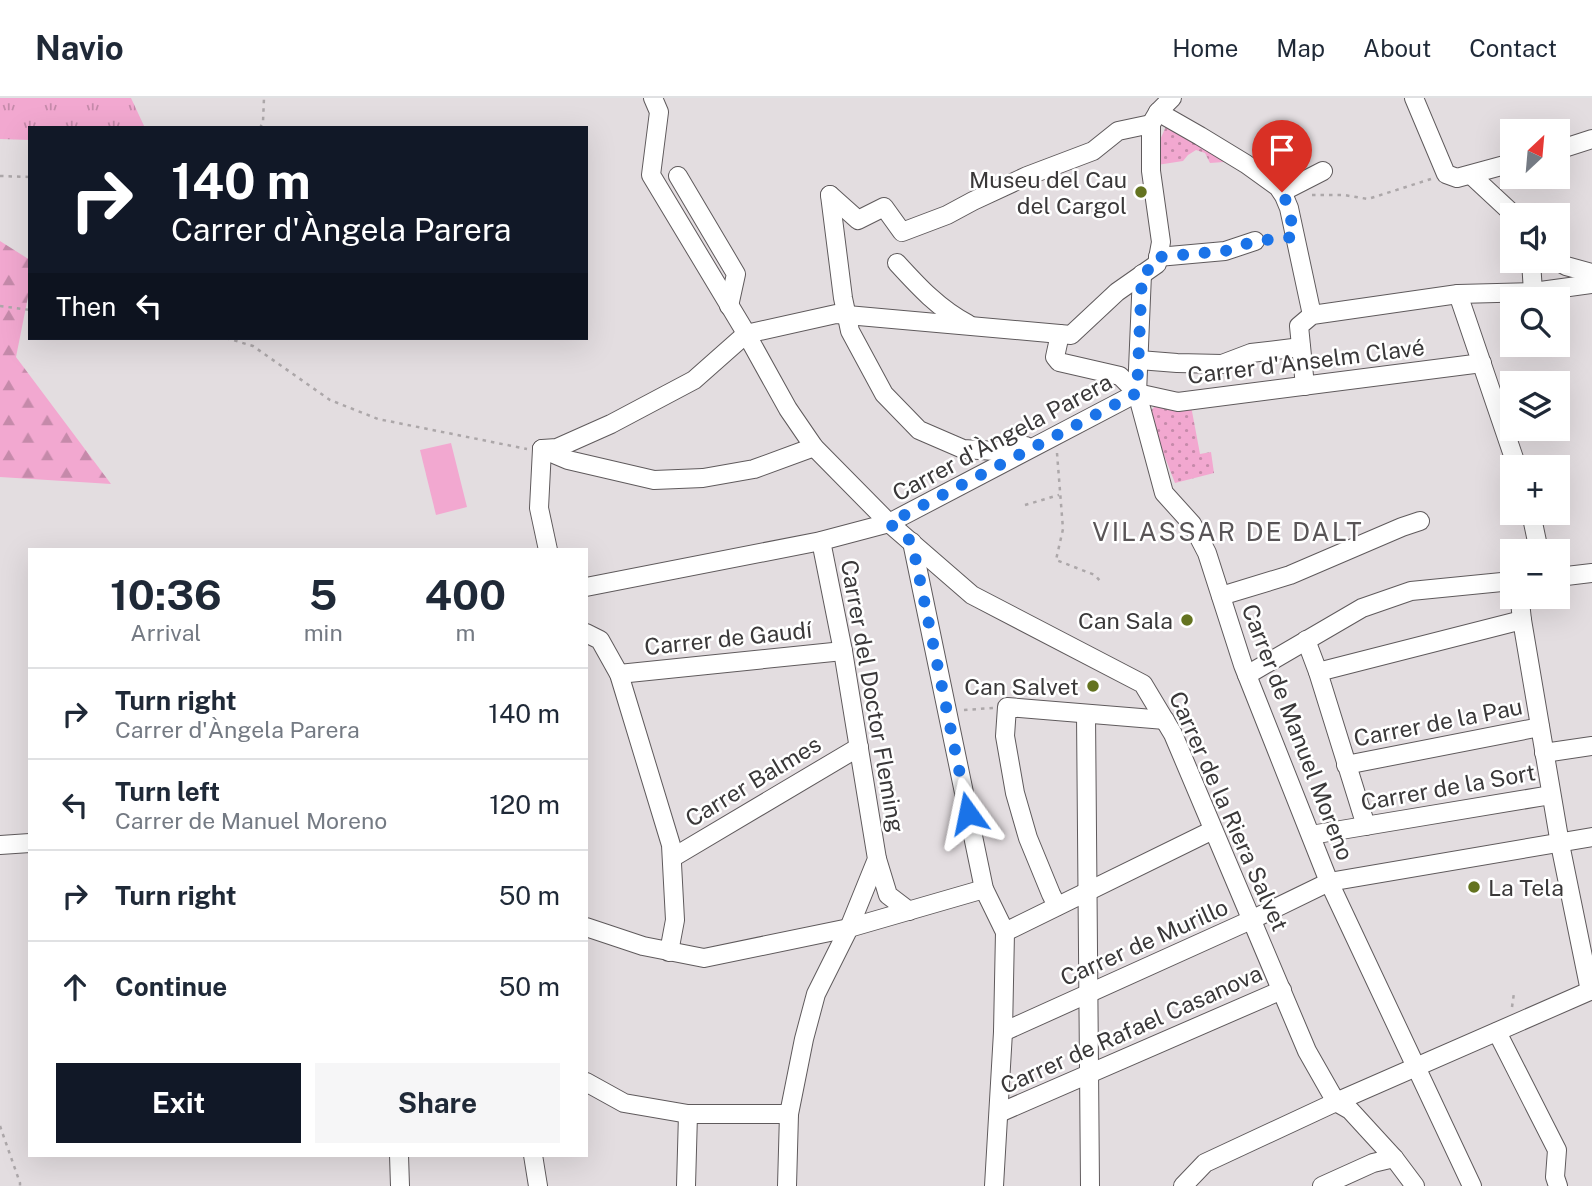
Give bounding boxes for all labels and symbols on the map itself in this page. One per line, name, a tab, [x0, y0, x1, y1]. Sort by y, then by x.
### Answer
north arrow	[1500, 119, 1570, 189]
pin	[1252, 120, 1312, 192]
place label: Museu del Cau del Cargol	[969, 166, 1127, 219]
marker: Museu del Cau del Cargol	[1133, 184, 1149, 200]
street label: Carrer d'Anselm Clavé	[1186, 333, 1426, 389]
street label: Carrer d'Àngela Parera	[888, 368, 1116, 506]
district label: VILASSAR DE DALT	[1092, 516, 1364, 547]
street label: Carrer del Doctor Fleming	[836, 558, 910, 834]
street label: Carrer de Manuel Moreno	[1237, 600, 1359, 864]
place label: Can Sala	[1078, 607, 1173, 634]
marker: Can Sala	[1179, 612, 1195, 628]
street label: Carrer de Gaudí	[643, 616, 813, 660]
place label: Can Salvet	[964, 673, 1079, 700]
marker: Can Salvet	[1085, 678, 1101, 694]
street label: Carrer de la Riera Salvet	[1164, 687, 1294, 935]
street label: Carrer de la Pau	[1351, 692, 1525, 752]
street label: Carrer Balmes	[680, 730, 826, 832]
street label: Carrer de la Sort	[1359, 758, 1537, 816]
position arrow	[931, 776, 1005, 850]
place label: La Tela	[1488, 874, 1564, 901]
marker: La Tela	[1466, 879, 1482, 895]
street label: Carrer de Murillo	[1056, 893, 1232, 991]
street label: Carrer de Rafael Casanova	[996, 959, 1266, 1099]

